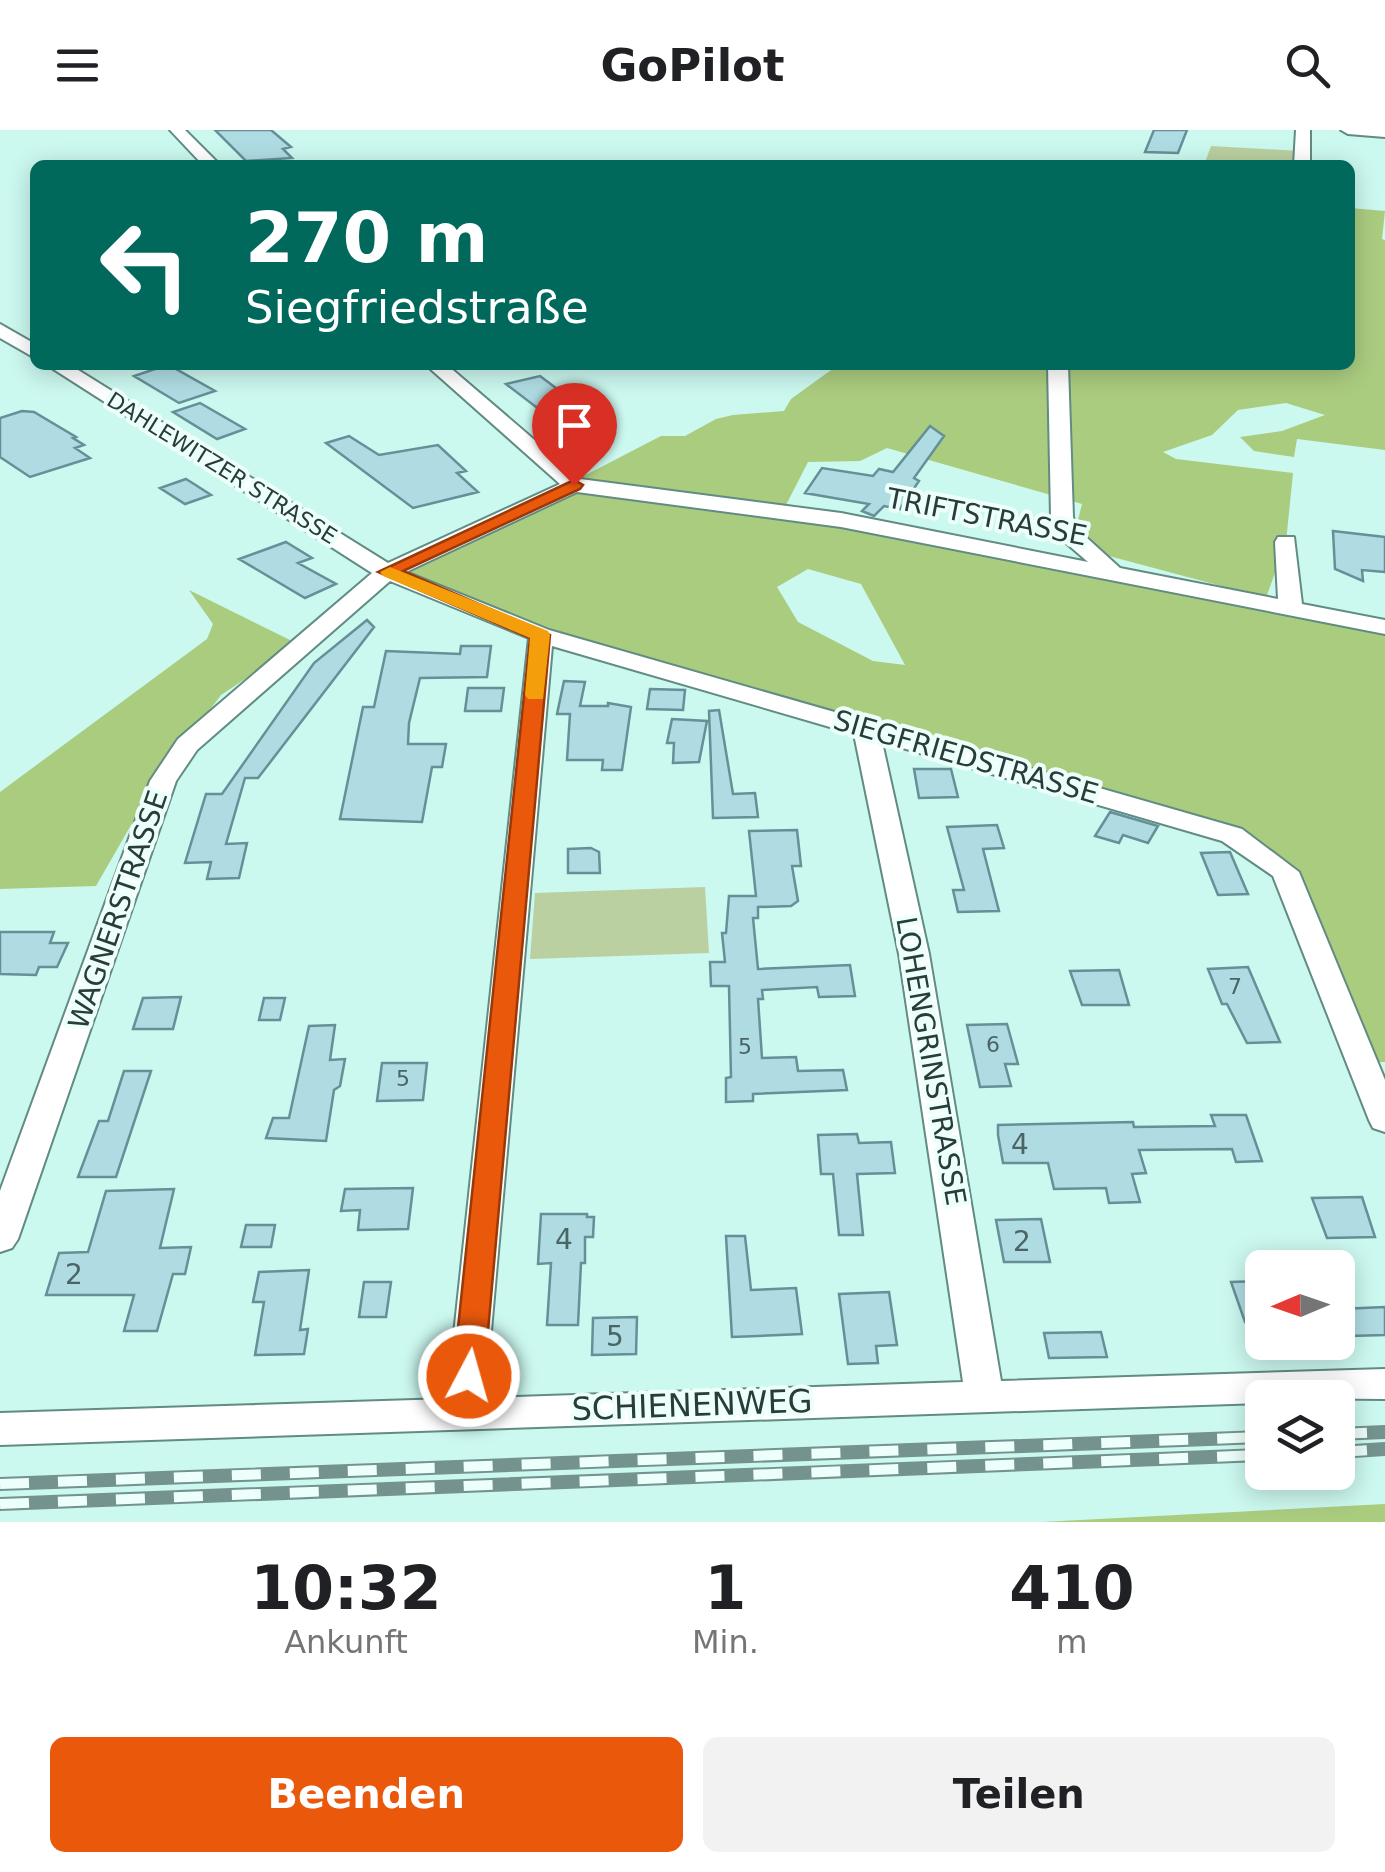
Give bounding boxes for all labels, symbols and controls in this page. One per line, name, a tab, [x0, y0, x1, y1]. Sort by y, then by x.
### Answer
icon: menu	[50, 38, 105, 93]
icon: search	[1280, 38, 1335, 93]
text: GoPilot	[600, 39, 785, 92]
text: 270 m	[245, 197, 488, 279]
icon: left	[80, 200, 210, 330]
text: Siegfriedstraße	[245, 281, 589, 334]
pin	[532, 383, 617, 486]
street label: DAHLEWITZER STRASSE	[103, 387, 341, 549]
icon: arrive	[547, 398, 602, 453]
street label: TRIFTSTRASSE	[883, 481, 1090, 553]
street label: SIEGFRIEDSTRASSE	[830, 703, 1102, 811]
street label: WAGNERSTRASSE	[62, 786, 174, 1034]
street label: LOHENGRINSTRASSE	[889, 914, 973, 1208]
house number: 7	[1228, 974, 1242, 999]
house number: 6	[986, 1032, 1000, 1057]
house number: 5	[738, 1034, 752, 1059]
house number: 5	[396, 1066, 410, 1091]
house number: 4	[1011, 1128, 1029, 1161]
house number: 4	[555, 1223, 573, 1256]
house number: 2	[1013, 1225, 1031, 1258]
north arrow	[1245, 1250, 1355, 1360]
map controls	[1245, 1250, 1355, 1490]
house number: 2	[65, 1258, 83, 1291]
house number: 5	[606, 1320, 624, 1353]
position arrow	[417, 1324, 521, 1428]
button: layers	[1245, 1380, 1355, 1490]
street label: SCHIENENWEG	[571, 1382, 813, 1428]
text: 10:32	[250, 1553, 441, 1623]
text: 1	[704, 1553, 746, 1623]
text: 410	[1009, 1553, 1135, 1623]
text: Ankunft	[284, 1623, 408, 1661]
text: Min.	[692, 1623, 759, 1661]
text: m	[1056, 1623, 1087, 1661]
button: Beenden	[50, 1737, 683, 1852]
button: Teilen	[703, 1737, 1335, 1852]

